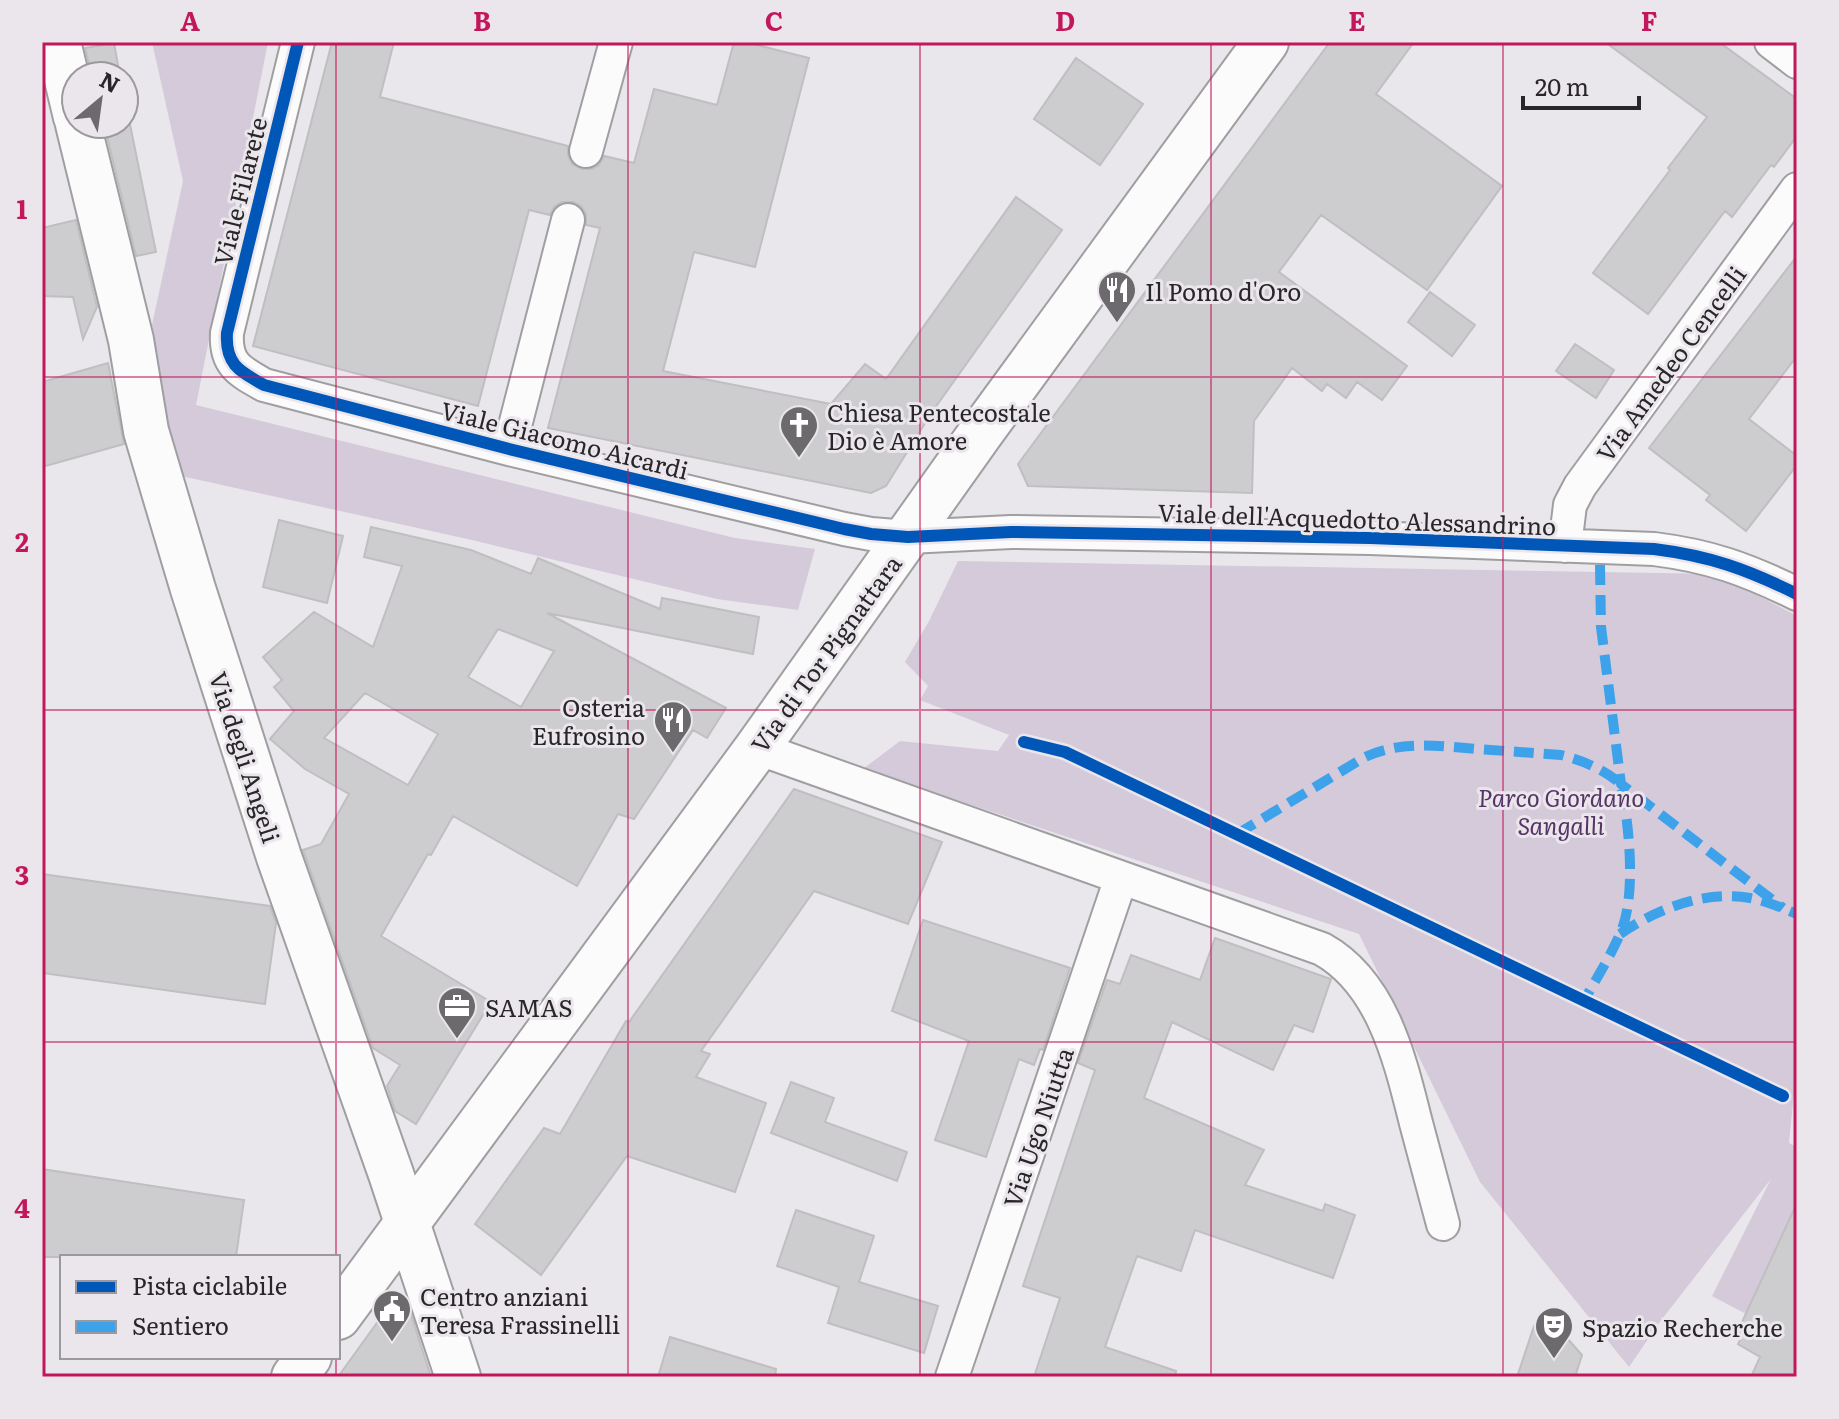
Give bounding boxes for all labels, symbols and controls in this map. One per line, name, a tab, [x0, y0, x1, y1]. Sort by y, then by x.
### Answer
text: A	[180, 0, 200, 39]
text: B	[473, 0, 491, 39]
text: C	[765, 0, 783, 39]
text: D	[1055, 0, 1075, 39]
text: E	[1348, 0, 1366, 39]
text: F	[1641, 0, 1657, 39]
north arrow	[60, 60, 140, 140]
scale bar	[1523, 60, 1639, 110]
text: N	[94, 62, 126, 100]
text: 20 m	[1535, 68, 1589, 103]
street label: Viale Filarete	[204, 113, 274, 269]
text: 1	[17, 188, 28, 227]
street label: Via Amedeo Cencelli	[1587, 258, 1753, 468]
restaurant icon: Il Pomo d'Oro	[1096, 269, 1138, 324]
place label: Il Pomo d'Oro	[1145, 273, 1301, 308]
street label: Viale Giacomo Aicardi	[438, 391, 692, 487]
place label: Chiesa Pentecostale Dio è Amore	[827, 394, 1051, 457]
church icon: Chiesa Pentecostale Dio è Amore	[778, 404, 820, 459]
street label: Viale dell'Acquedotto Alessandrino	[1157, 494, 1557, 542]
text: 2	[15, 521, 29, 560]
street label: Via di Tor Pignattara	[741, 547, 909, 759]
street label: Via degli Angeli	[202, 667, 290, 847]
place label: Osteria Eufrosino	[532, 689, 645, 752]
restaurant icon: Osteria Eufrosino	[652, 699, 694, 754]
park label: Parco Giordano Sangalli	[1478, 779, 1644, 842]
text: 3	[15, 854, 29, 893]
office icon: SAMAS	[436, 985, 478, 1040]
place label: SAMAS	[485, 989, 573, 1024]
street label: Via Ugo Niutta	[993, 1042, 1081, 1212]
text: 4	[14, 1187, 30, 1226]
legend	[60, 1255, 340, 1359]
text: Pista ciclabile	[132, 1267, 287, 1302]
place label: Centro anziani Teresa Frassinelli	[420, 1278, 620, 1341]
public building icon: Centro anziani Teresa Frassinelli	[371, 1288, 413, 1343]
theatre icon: Spazio Recherche	[1533, 1305, 1575, 1360]
text: Sentiero	[132, 1307, 229, 1342]
place label: Spazio Recherche	[1582, 1309, 1783, 1344]

